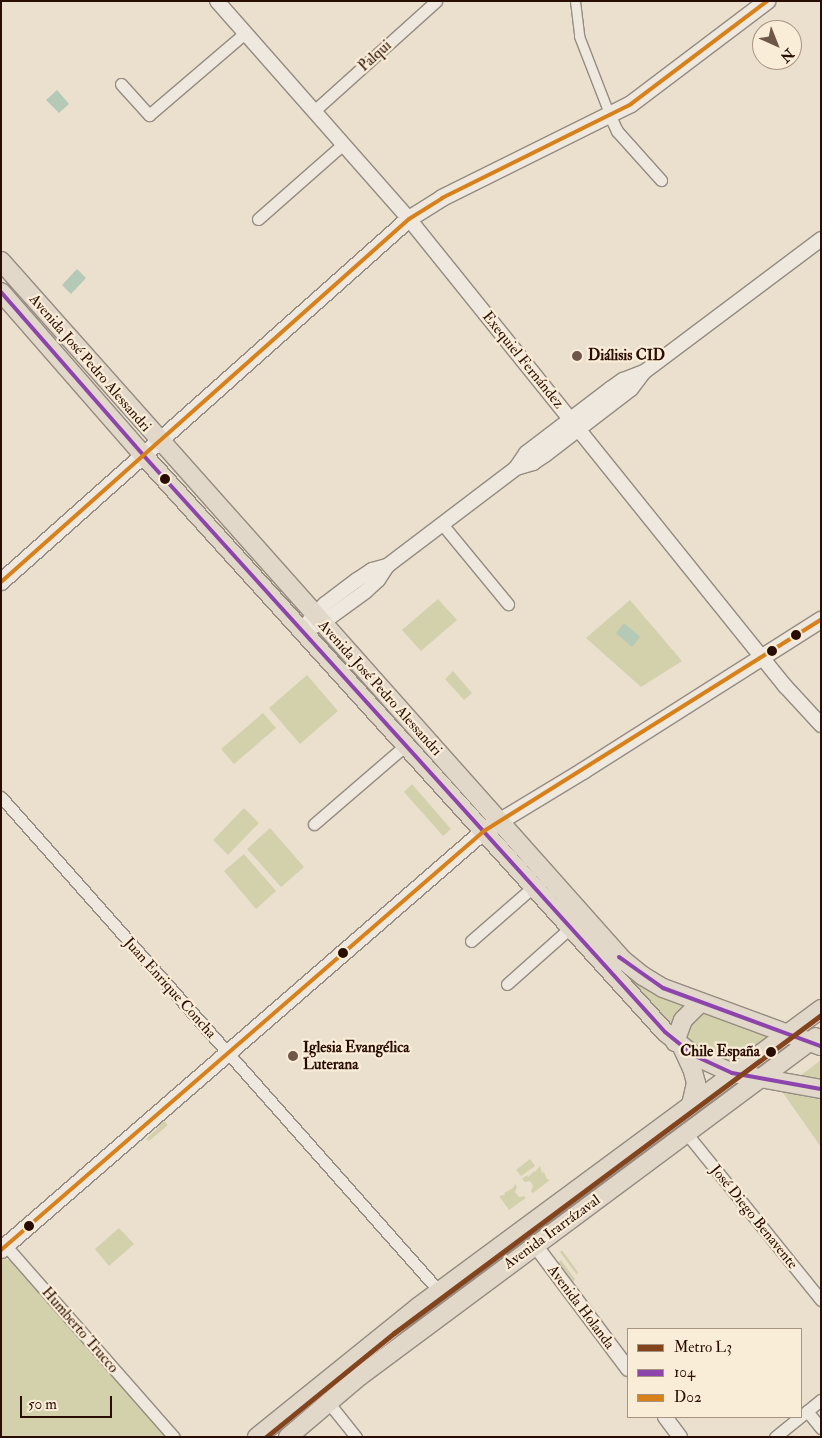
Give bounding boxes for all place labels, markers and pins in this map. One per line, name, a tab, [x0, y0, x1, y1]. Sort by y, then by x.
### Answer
place label: Diálisis CID	[588, 347, 665, 365]
marker: Diálisis CID	[570, 349, 584, 363]
unlabelled marker	[160, 474, 170, 484]
unlabelled marker	[791, 630, 801, 640]
unlabelled marker	[767, 646, 777, 656]
unlabelled marker	[338, 948, 348, 958]
place label: Iglesia Evangélica Luterana	[303, 1038, 409, 1073]
place label: Chile España	[680, 1043, 760, 1061]
marker: Chile España	[764, 1045, 778, 1059]
marker: Iglesia Evangélica Luterana	[287, 1050, 299, 1062]
unlabelled marker	[24, 1221, 34, 1231]

